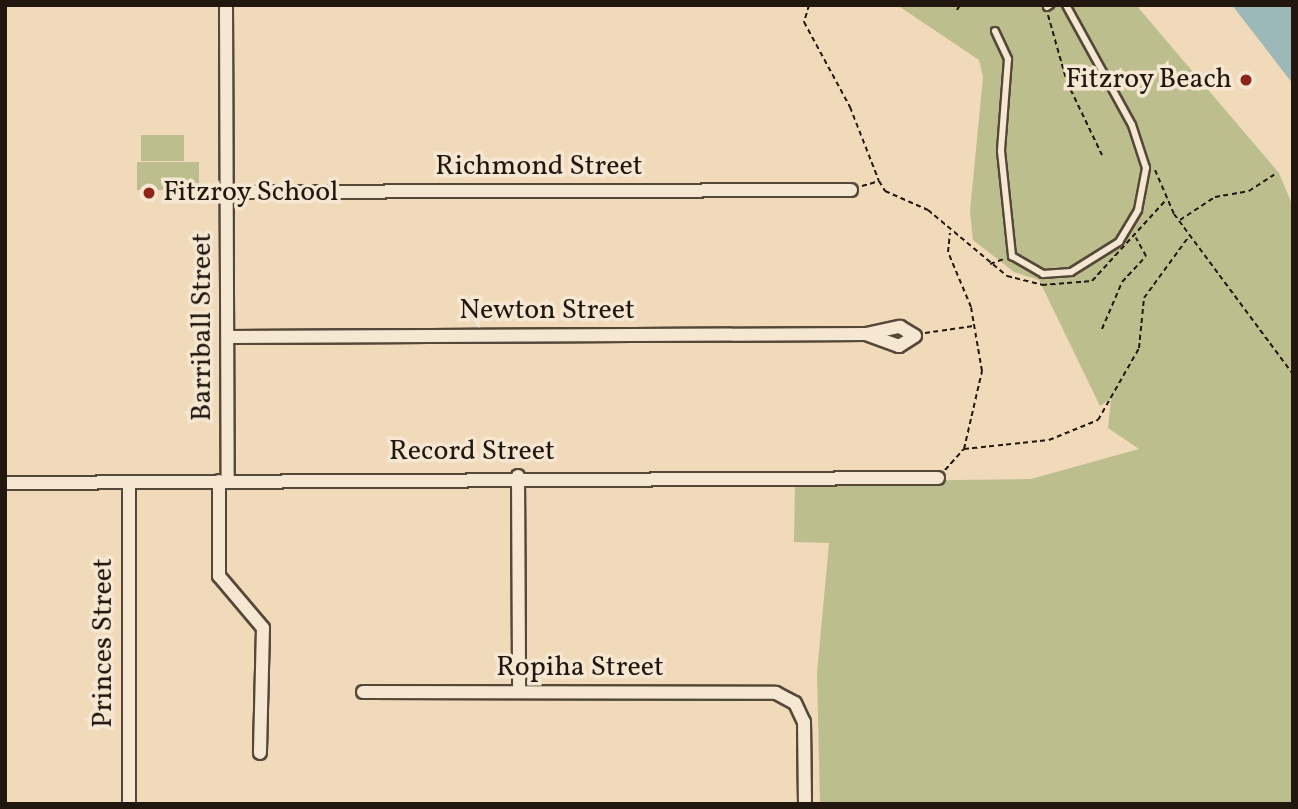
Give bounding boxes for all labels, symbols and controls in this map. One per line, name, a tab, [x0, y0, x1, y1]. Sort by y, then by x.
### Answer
place label: Fitzroy Beach	[1065, 63, 1232, 97]
marker: Fitzroy Beach	[1238, 72, 1254, 88]
street label: Richmond Street	[435, 150, 643, 184]
place label: Fitzroy School	[163, 176, 339, 210]
marker: Fitzroy School	[141, 185, 157, 201]
street label: Barriball Street	[186, 233, 220, 421]
street label: Newton Street	[459, 294, 635, 328]
street label: Record Street	[389, 435, 555, 469]
street label: Princes Street	[87, 558, 121, 728]
street label: Ropiha Street	[496, 651, 664, 685]

